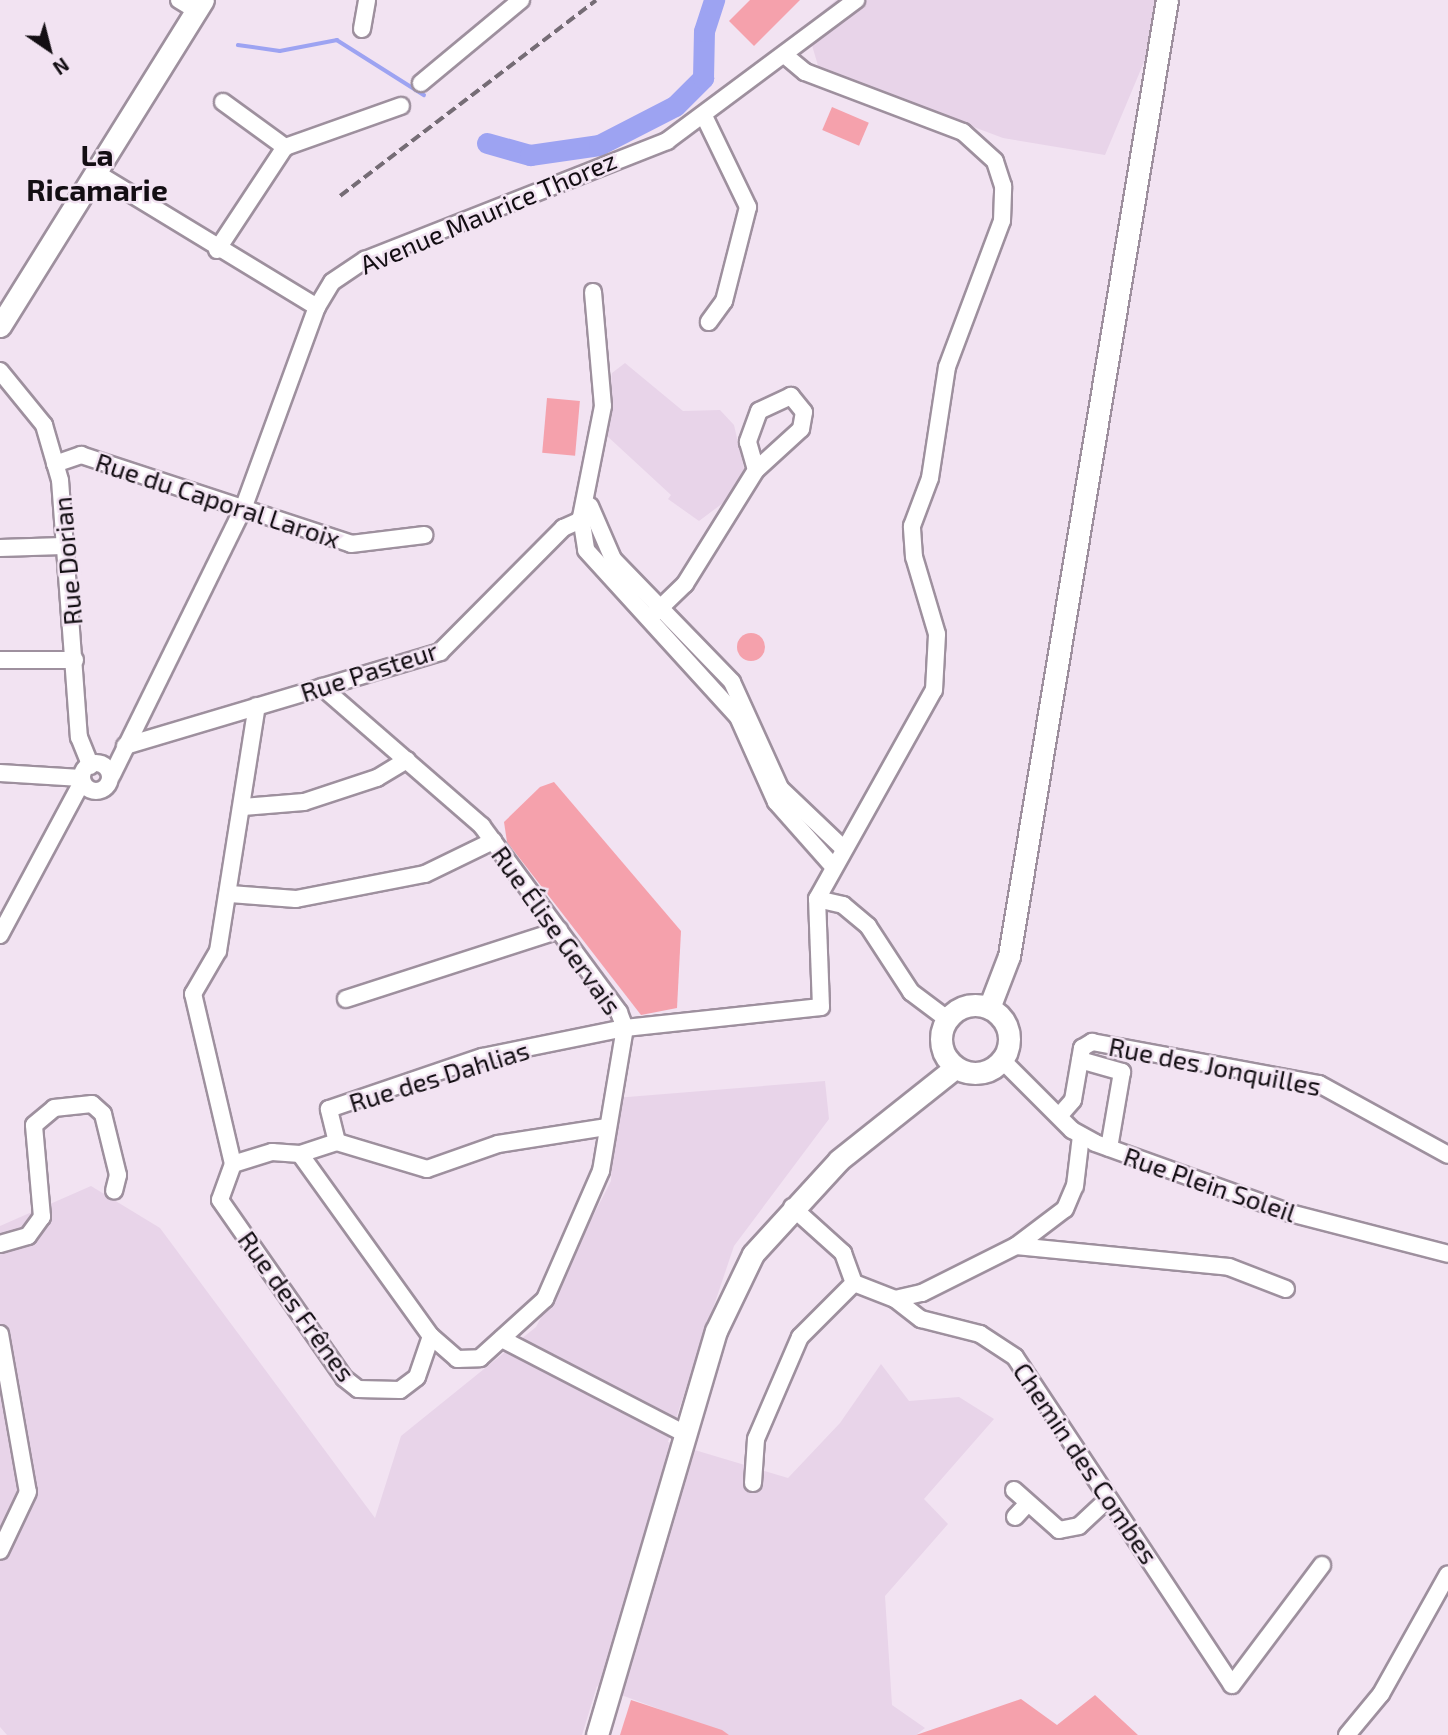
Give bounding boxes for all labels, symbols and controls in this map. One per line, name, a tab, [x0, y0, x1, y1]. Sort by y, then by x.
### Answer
north arrow	[14, 14, 84, 84]
text: N	[49, 53, 74, 80]
district label: La Ricamarie	[26, 136, 168, 206]
street label: Avenue Maurice Thorez	[355, 144, 621, 280]
street label: Rue du Caporal Laroix	[91, 446, 345, 554]
street label: Rue Dorian	[46, 495, 88, 627]
street label: Rue Pasteur	[296, 634, 442, 708]
street label: Rue Élise Gervais	[485, 840, 629, 1020]
street label: Rue des Jonquilles	[1106, 1030, 1324, 1102]
street label: Rue des Dahlias	[345, 1034, 533, 1118]
street label: Rue Plein Soleil	[1120, 1140, 1300, 1228]
street label: Rue des Frênes	[232, 1225, 362, 1387]
street label: Chemin des Combes	[1007, 1356, 1165, 1570]

